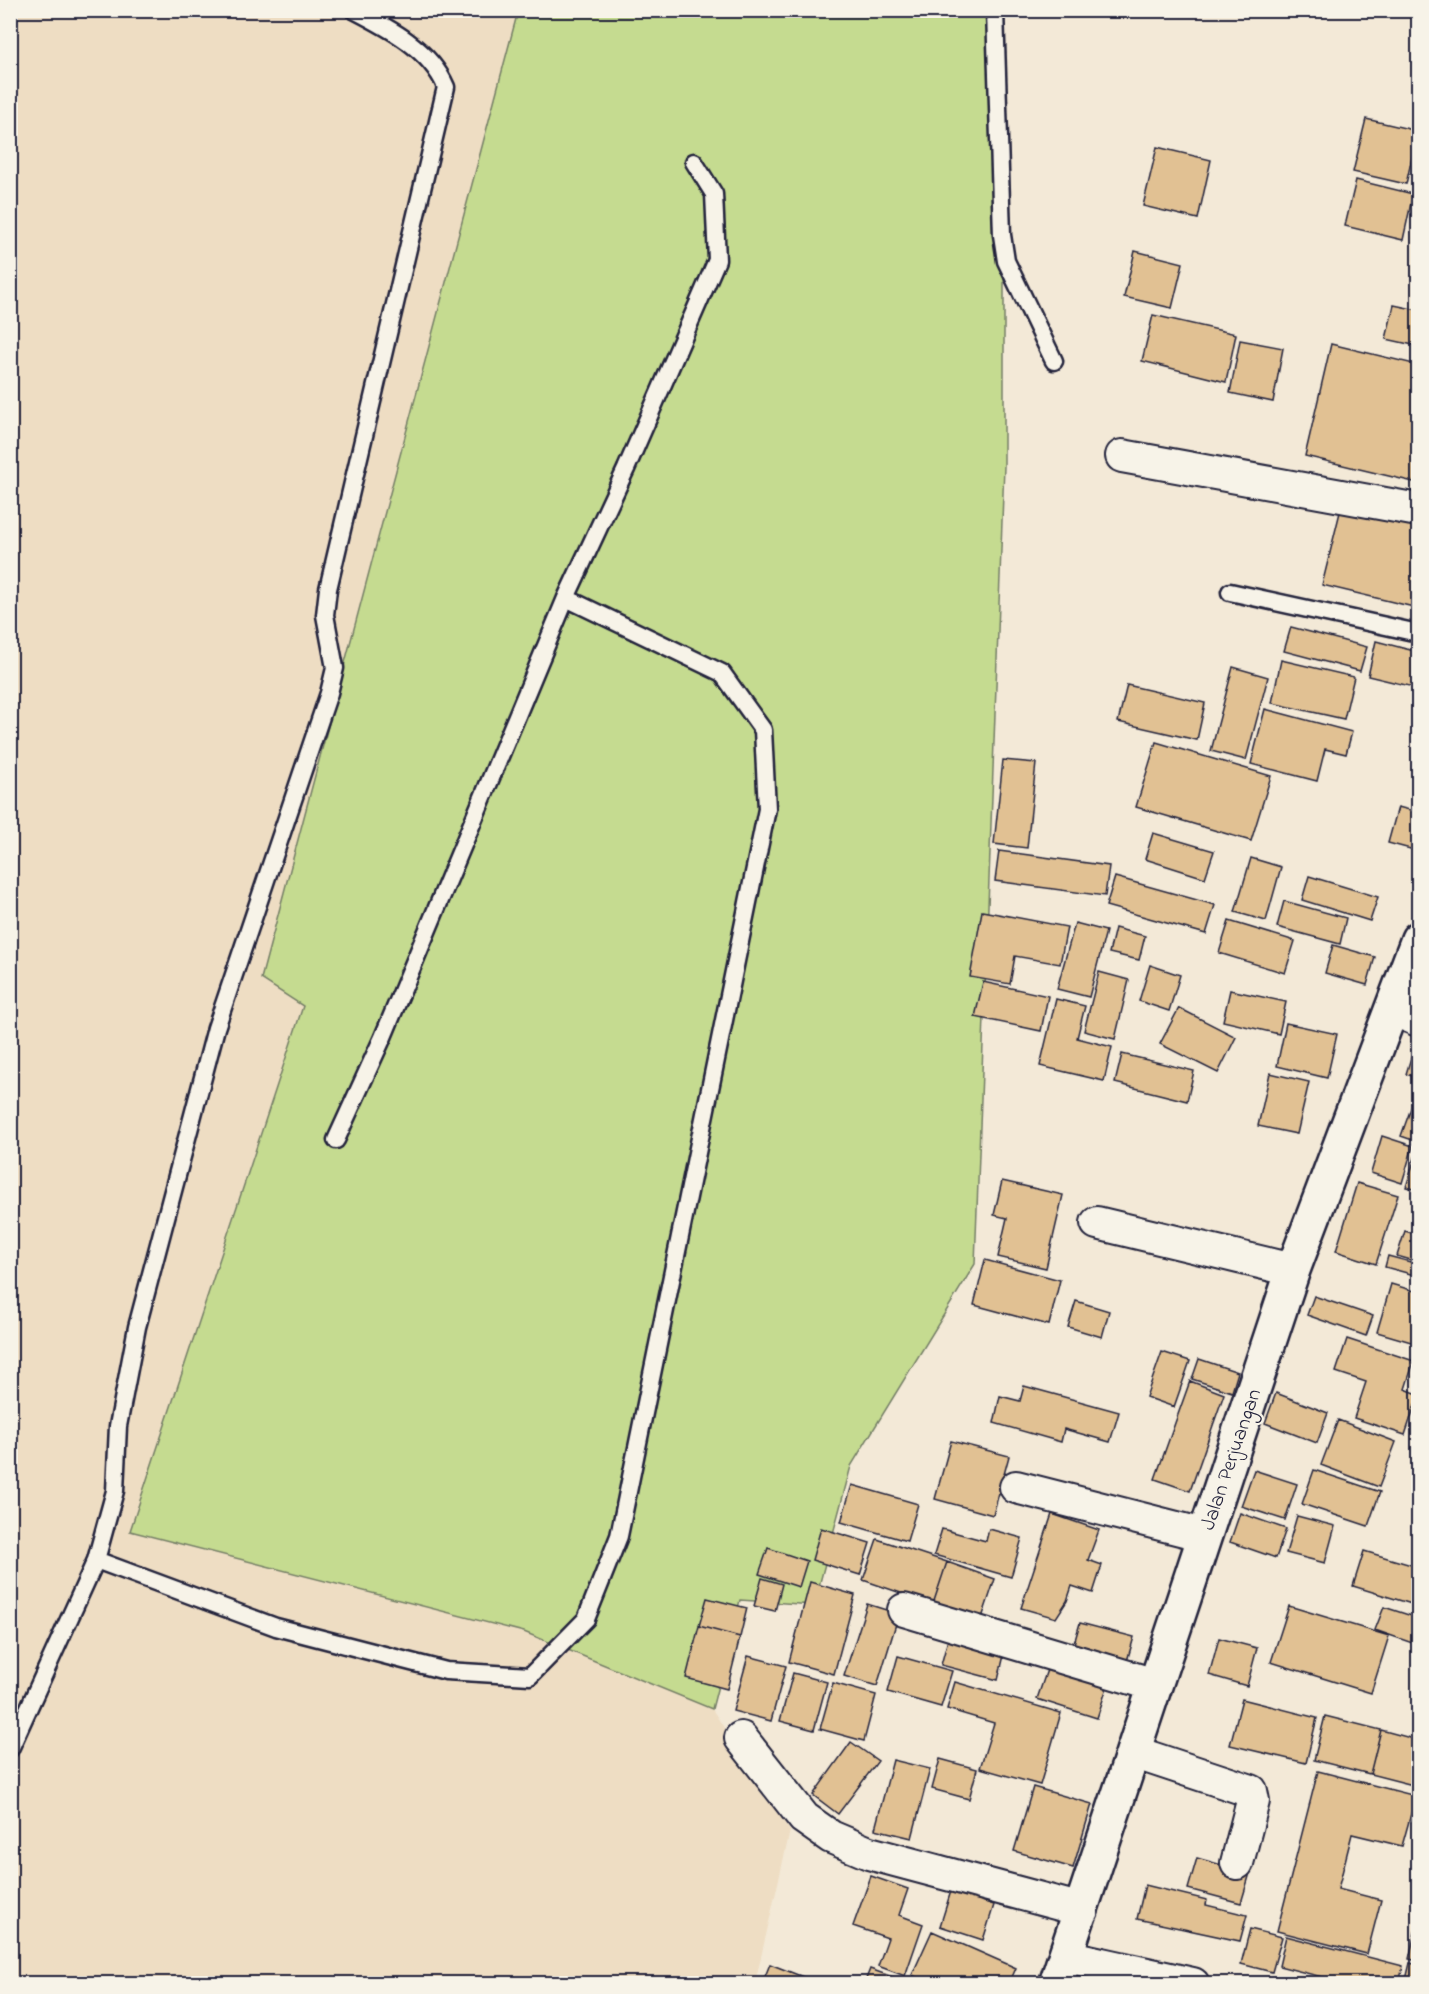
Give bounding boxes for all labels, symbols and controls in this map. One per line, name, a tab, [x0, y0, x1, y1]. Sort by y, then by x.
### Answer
street label: Jalan Perjuangan	[1194, 1385, 1272, 1535]

